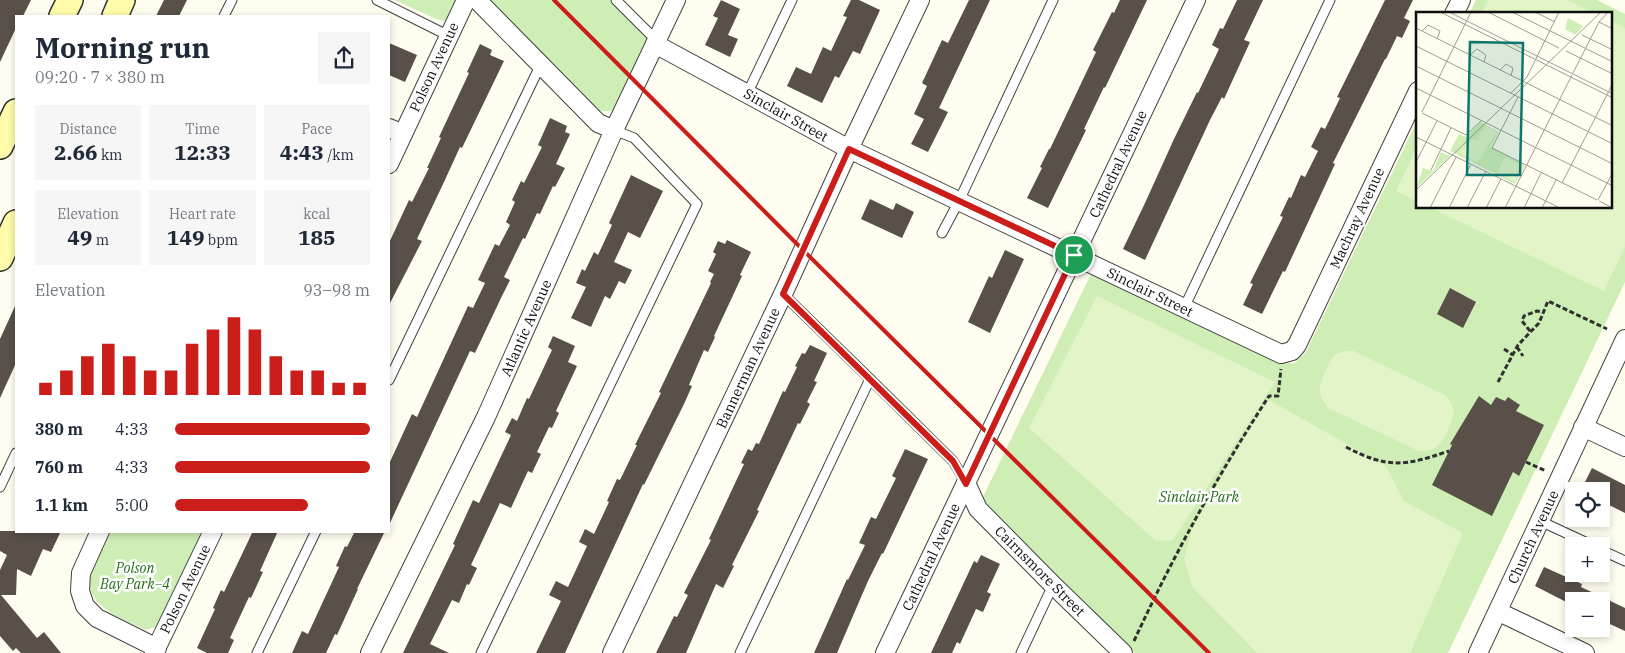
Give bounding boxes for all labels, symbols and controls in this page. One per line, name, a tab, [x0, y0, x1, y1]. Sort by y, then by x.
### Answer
inset map	[1416, 12, 1612, 209]
street label: Polson Avenue	[405, 19, 463, 115]
text: Morning run	[35, 29, 210, 66]
button: share	[318, 32, 370, 84]
text: 09:20 · 7 × 380 m	[35, 67, 165, 87]
street label: Sinclair Street	[741, 84, 831, 146]
street label: Cathedral Avenue	[1085, 107, 1151, 221]
text: Distance	[60, 120, 117, 138]
text: Time	[185, 120, 220, 138]
text: Pace	[301, 120, 332, 138]
text: 2.66	[54, 138, 98, 166]
text: 12:33	[174, 138, 231, 166]
text: 4:43	[280, 138, 324, 166]
text: km	[98, 146, 122, 164]
text: /km	[324, 146, 354, 164]
street label: Machray Avenue	[1326, 165, 1388, 271]
text: Elevation	[57, 205, 119, 223]
text: Heart rate	[169, 205, 236, 223]
text: kcal	[303, 205, 330, 223]
text: 49	[67, 223, 92, 251]
text: 149	[167, 223, 205, 251]
text: 185	[298, 223, 336, 251]
text: m	[92, 231, 109, 249]
text: bpm	[205, 231, 238, 249]
pin	[1053, 234, 1095, 276]
icon: arrive	[1060, 241, 1088, 269]
street label: Sinclair Street	[1104, 263, 1196, 321]
street label: Atlantic Avenue	[497, 277, 555, 379]
text: Elevation	[35, 280, 105, 300]
text: 93–98 m	[303, 280, 370, 300]
street label: Bannerman Avenue	[712, 305, 784, 431]
text: 380 m	[35, 419, 83, 439]
text: 4:33	[115, 419, 148, 439]
text: 760 m	[35, 457, 83, 477]
text: 4:33	[115, 457, 148, 477]
map controls	[1565, 482, 1610, 637]
button: locate	[1565, 482, 1610, 527]
street label: Church Avenue	[1503, 487, 1563, 587]
park label: Sinclair Park	[1158, 488, 1239, 506]
text: 1.1 km	[35, 495, 88, 515]
text: 5:00	[115, 495, 148, 515]
street label: Cathedral Avenue	[898, 500, 964, 614]
street label: Cairnsmore Street	[991, 522, 1089, 620]
button: +	[1565, 537, 1610, 582]
street label: Polson Avenue	[156, 542, 214, 636]
park label: Polson Bay Park–4	[99, 559, 170, 593]
button: −	[1565, 592, 1610, 637]

